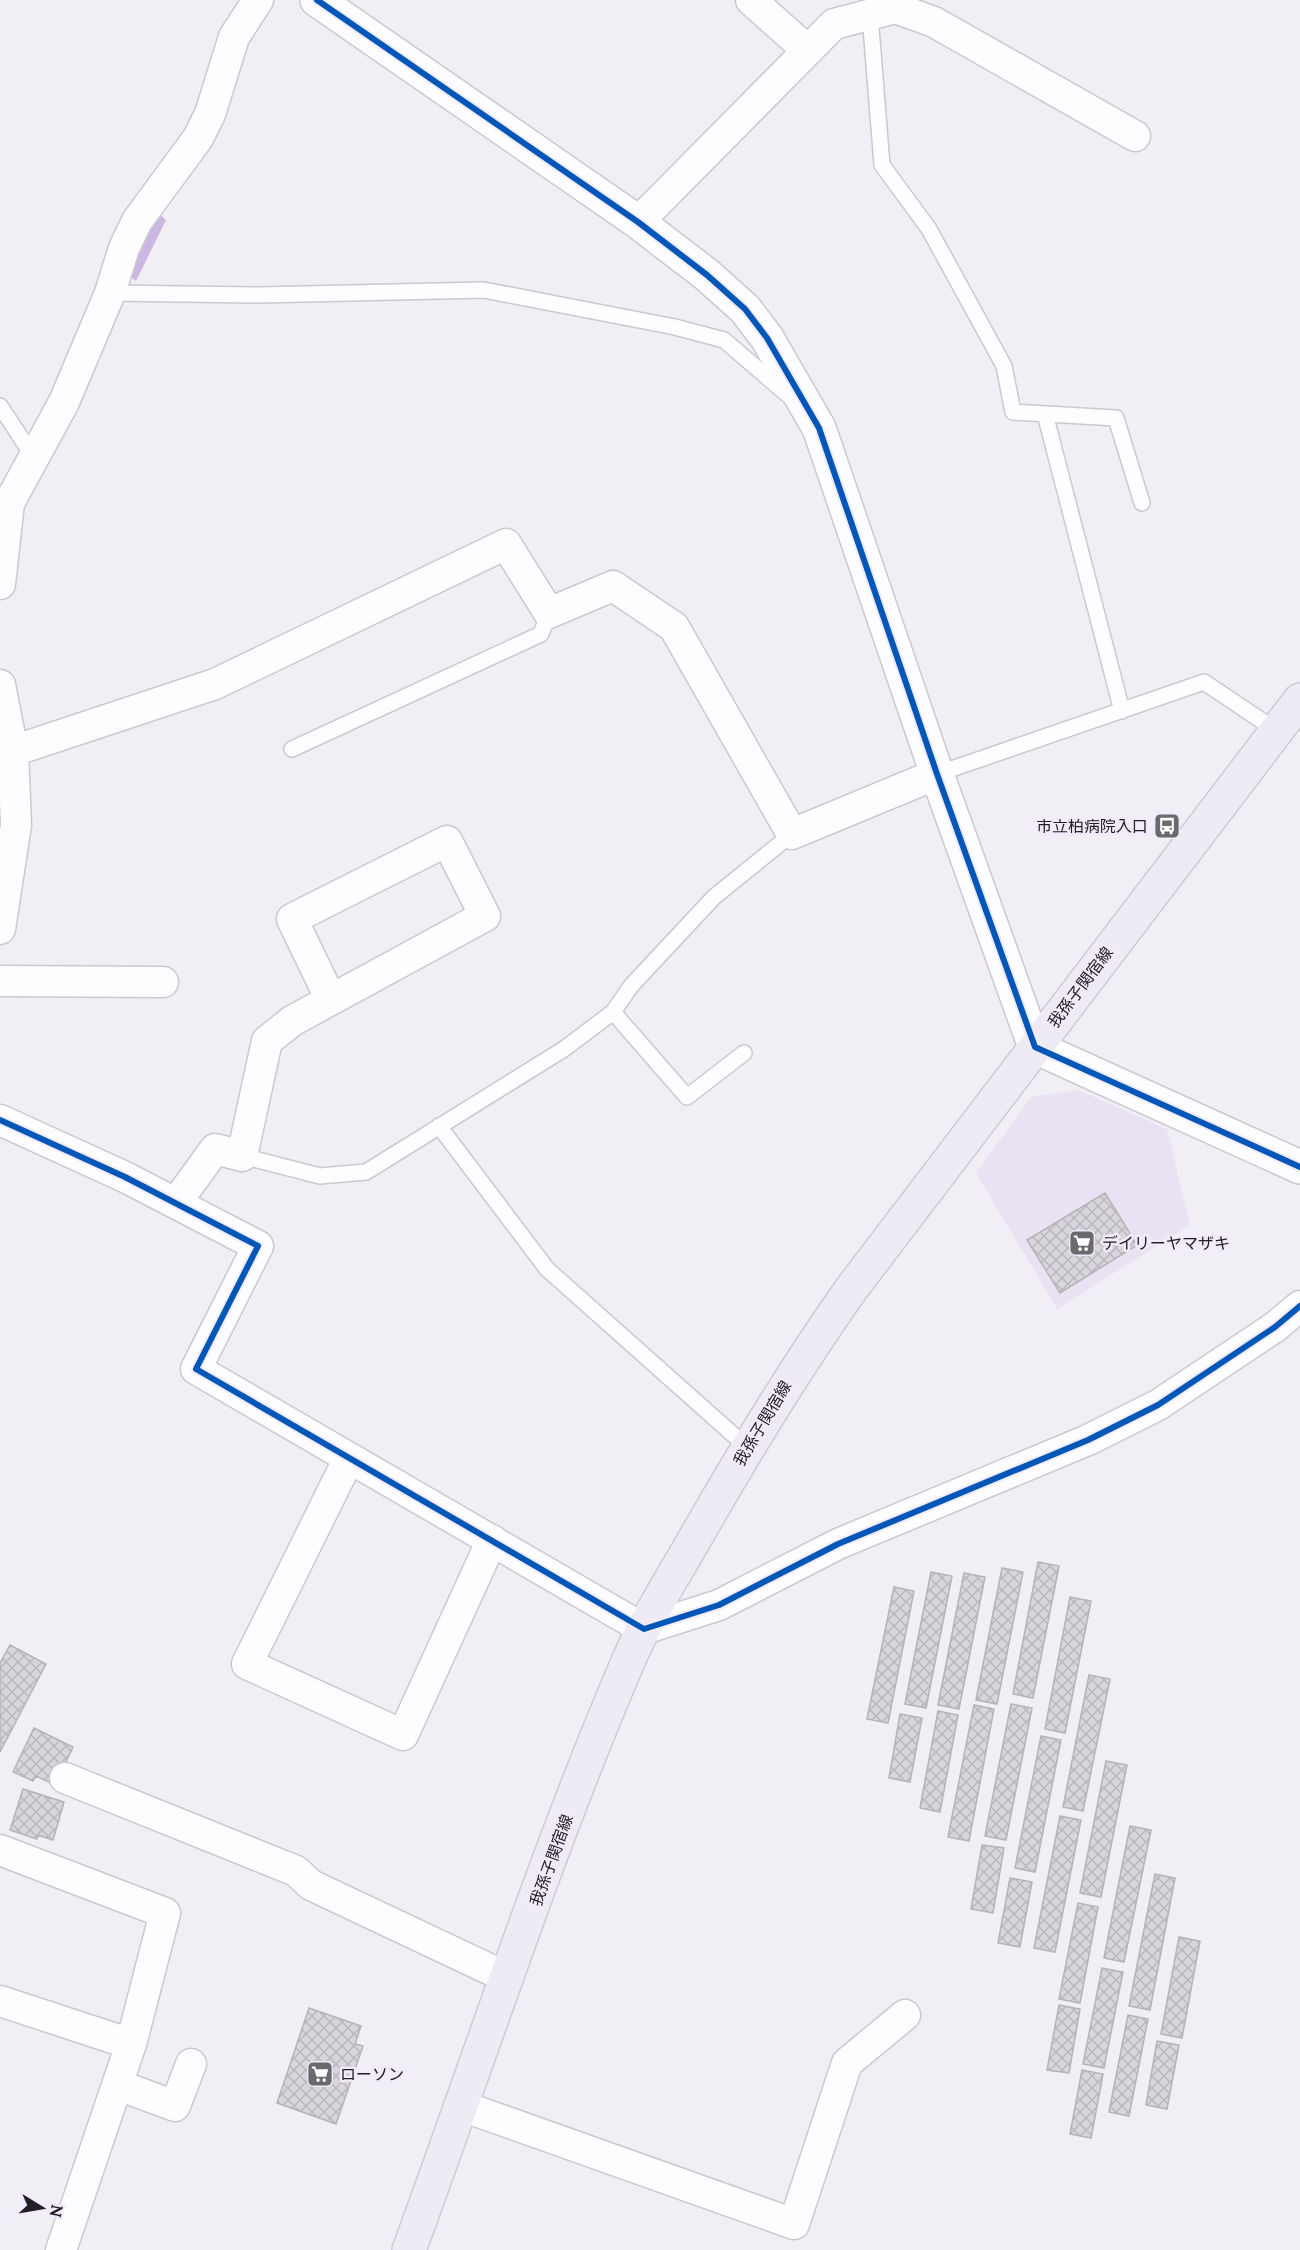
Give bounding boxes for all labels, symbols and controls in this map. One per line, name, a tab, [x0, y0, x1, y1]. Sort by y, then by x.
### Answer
bus stop icon: 市立柏病院入口	[1152, 811, 1182, 841]
place label: 市立柏病院入口	[1036, 816, 1148, 836]
street label: 我孫子関宿線	[1043, 943, 1117, 1031]
supermarket icon: デイリーヤマザキ	[1067, 1228, 1097, 1258]
place label: デイリーヤマザキ	[1102, 1233, 1230, 1253]
street label: 我孫子関宿線	[729, 1377, 795, 1469]
street label: 我孫子関宿線	[525, 1811, 577, 1909]
supermarket icon: ローソン	[305, 2059, 335, 2089]
place label: ローソン	[340, 2064, 404, 2084]
north arrow	[12, 2178, 72, 2238]
text: N	[46, 2203, 68, 2219]

